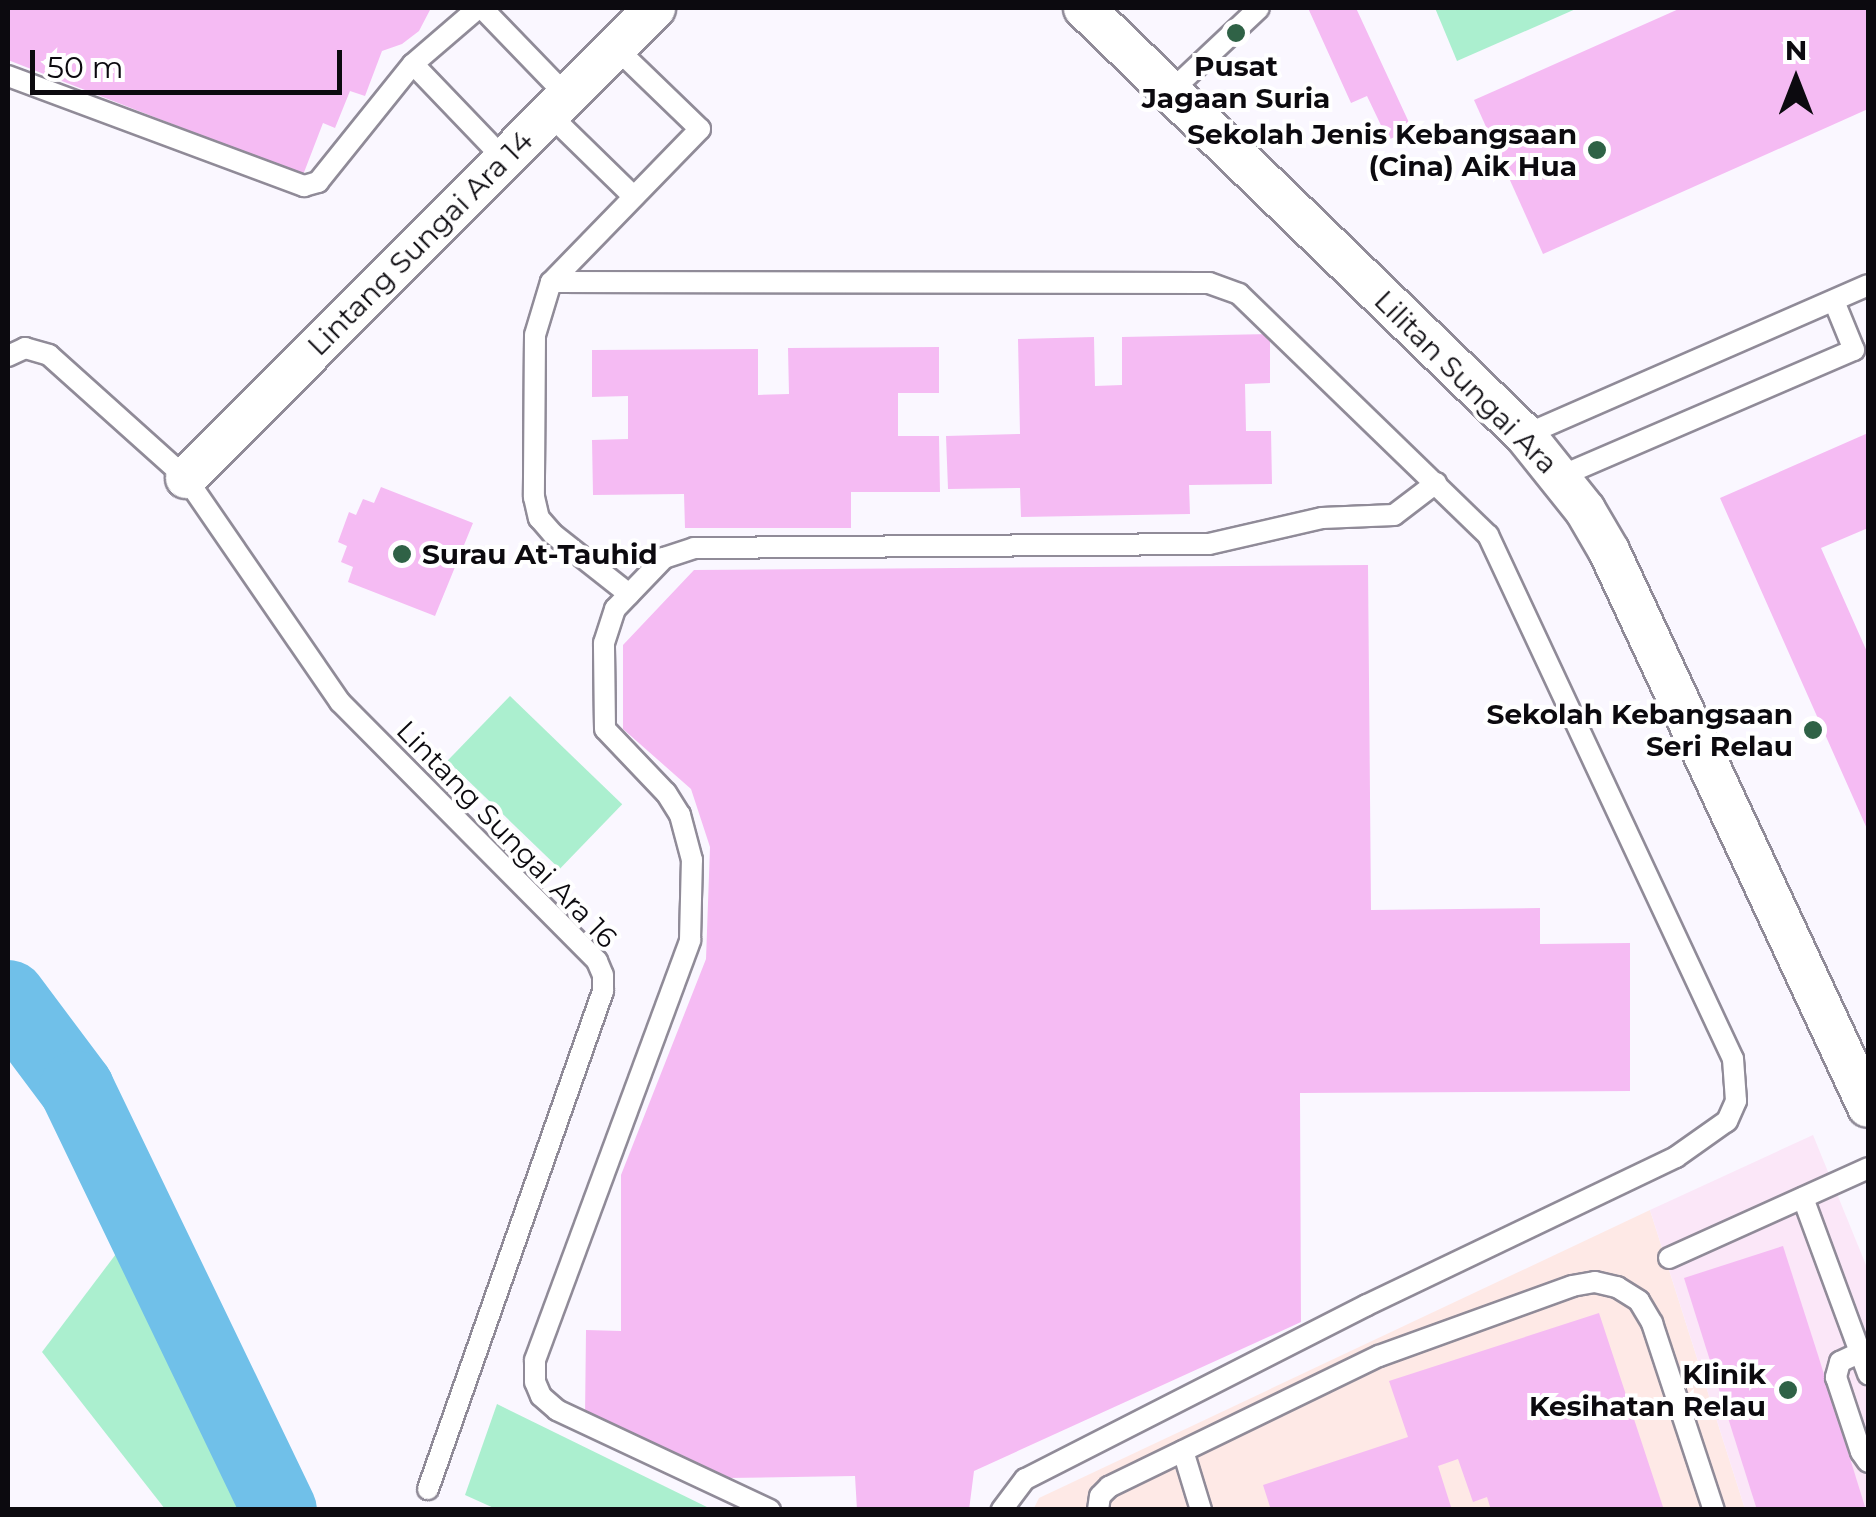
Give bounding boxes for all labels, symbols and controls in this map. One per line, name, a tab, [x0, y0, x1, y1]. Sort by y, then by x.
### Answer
marker: Pusat Jagaan Suria	[1225, 22, 1247, 44]
scale bar	[35, 30, 348, 92]
north arrow	[1746, 30, 1846, 130]
text: N	[1785, 33, 1807, 67]
text: 50 m	[47, 49, 124, 86]
place label: Pusat Jagaan Suria	[1142, 49, 1330, 115]
place label: Sekolah Jenis Kebangsaan (Cina) Aik Hua	[1187, 117, 1577, 183]
street label: Lintang Sungai Ara 14	[301, 124, 539, 362]
marker: Sekolah Jenis Kebangsaan (Cina) Aik Hua	[1586, 139, 1608, 161]
street label: Lilitan Sungai Ara	[1368, 284, 1564, 480]
place label: Surau At-Tauhid	[422, 537, 658, 571]
marker: Surau At-Tauhid	[391, 543, 413, 565]
place label: Sekolah Kebangsaan Seri Relau	[1487, 697, 1793, 763]
street label: Lintang Sungai Ara 16	[390, 714, 624, 954]
marker: Sekolah Kebangsaan Seri Relau	[1802, 719, 1824, 741]
place label: Klinik Kesihatan Relau	[1529, 1357, 1766, 1423]
marker: Klinik Kesihatan Relau	[1775, 1377, 1801, 1403]

